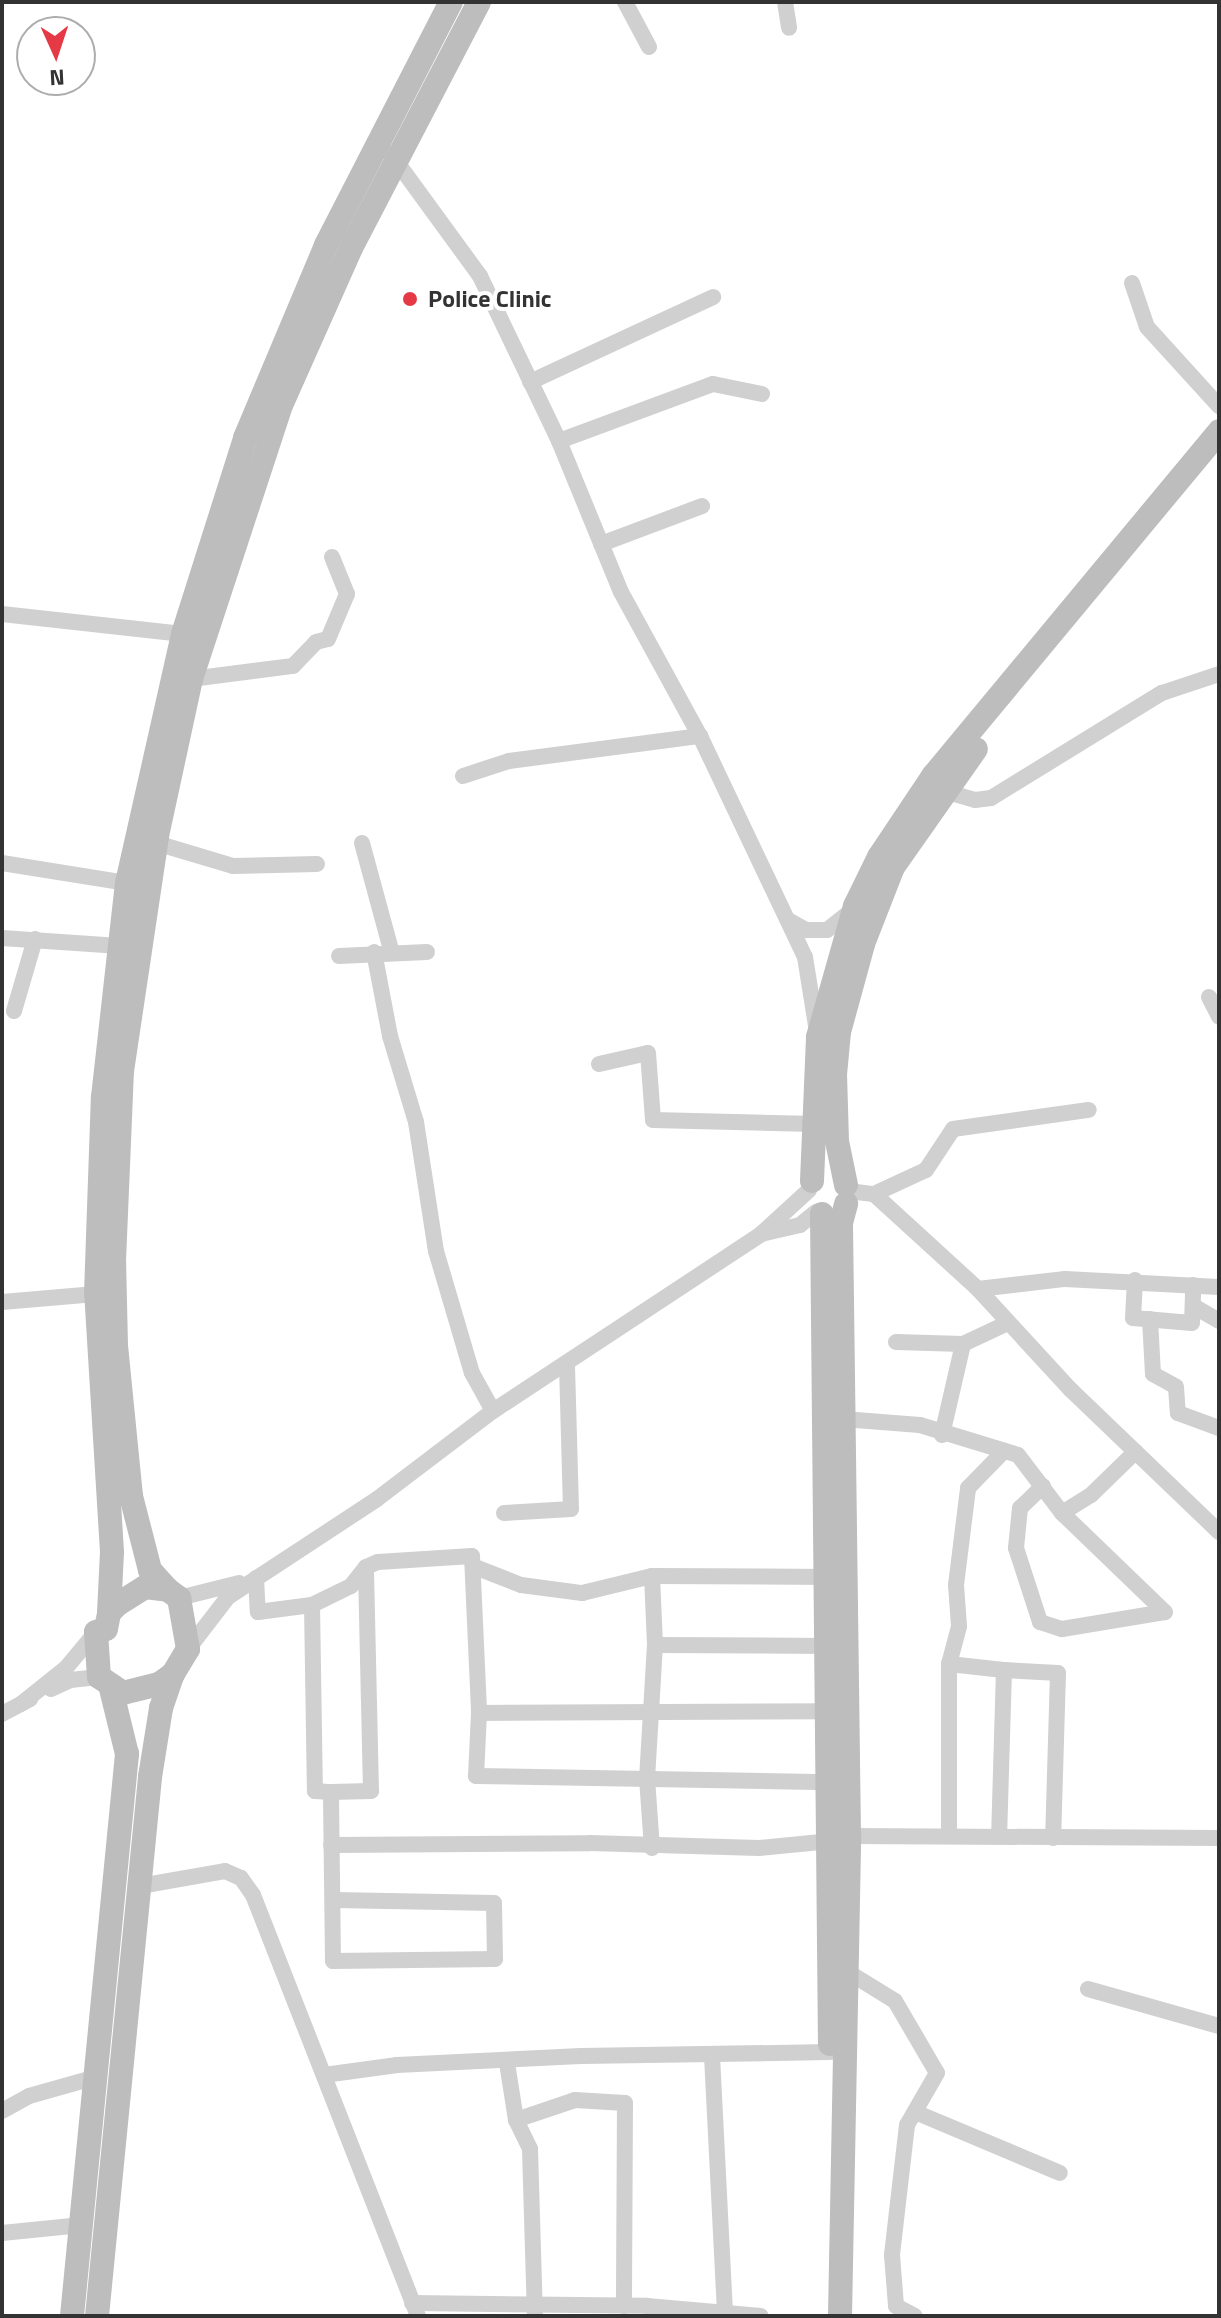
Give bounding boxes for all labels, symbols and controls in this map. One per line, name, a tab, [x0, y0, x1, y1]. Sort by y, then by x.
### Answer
north arrow	[16, 16, 96, 96]
text: N	[49, 61, 66, 95]
place label: Police Clinic	[428, 285, 552, 313]
marker: Police Clinic	[399, 288, 421, 310]

